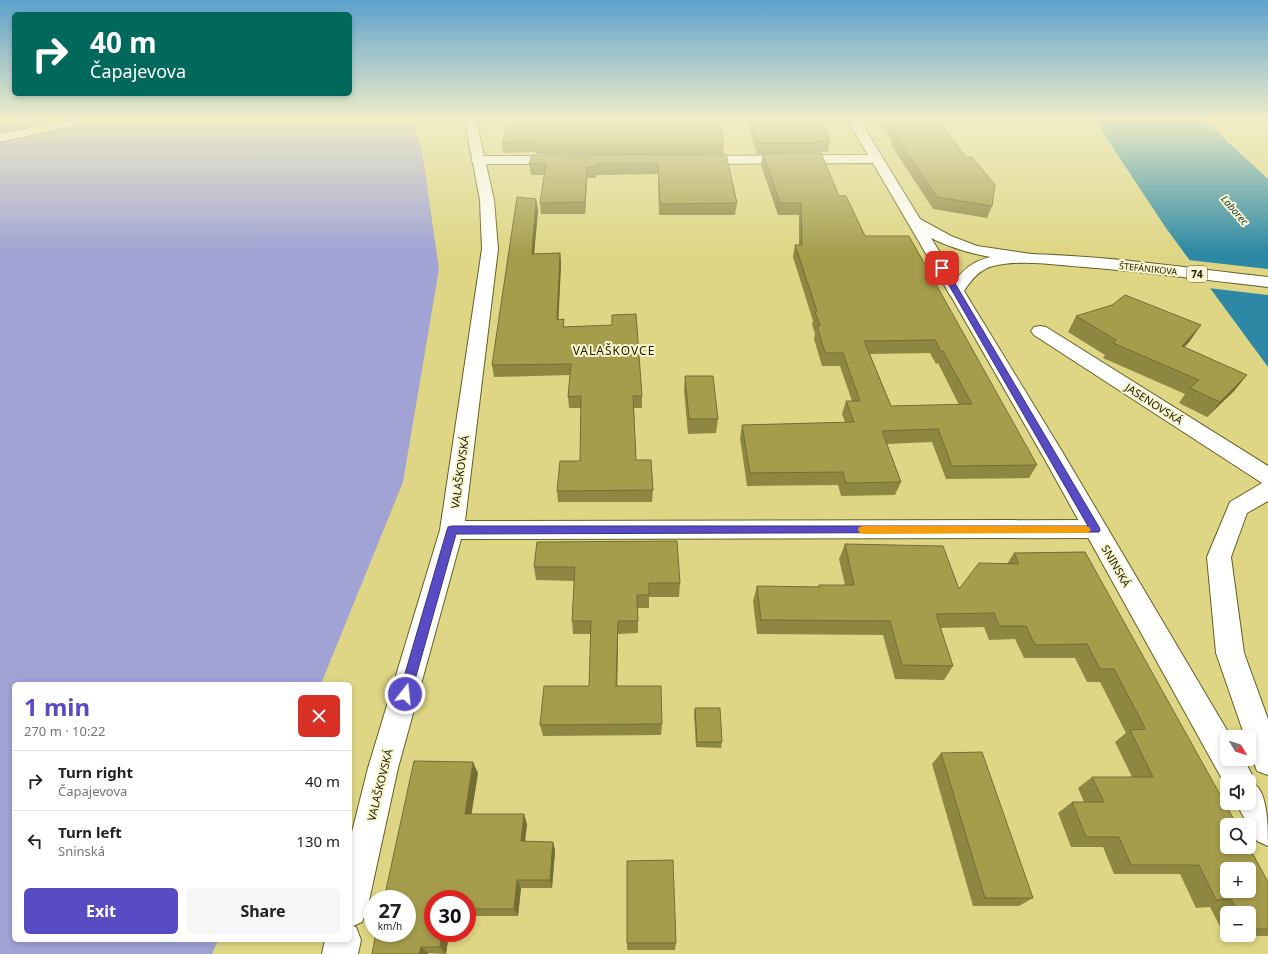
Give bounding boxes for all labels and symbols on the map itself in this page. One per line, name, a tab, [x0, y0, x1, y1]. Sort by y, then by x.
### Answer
water label: Laborec	[1218, 192, 1252, 228]
pin	[925, 251, 959, 285]
street label: ŠTEFÁNIKOVA	[1118, 259, 1178, 278]
road number: 74	[1187, 266, 1207, 282]
district label: VALAŠKOVCE	[573, 342, 655, 359]
street label: JASENOVSKÁ	[1122, 379, 1187, 428]
street label: VALAŠKOVSKÁ	[447, 434, 472, 509]
street label: SNINSKÁ	[1098, 542, 1135, 590]
position arrow	[384, 673, 426, 715]
north arrow	[1220, 730, 1256, 766]
street label: VALAŠKOVSKÁ	[363, 746, 396, 822]
speed limit sign: 30	[424, 890, 476, 942]

